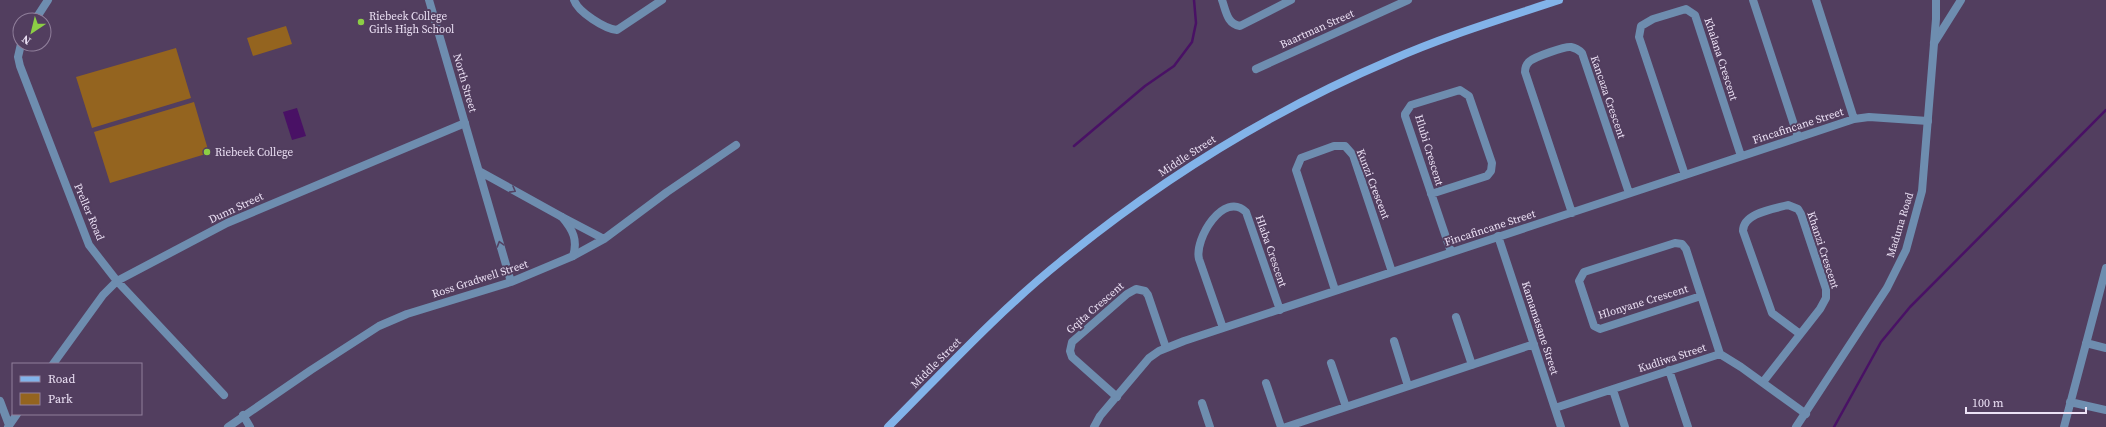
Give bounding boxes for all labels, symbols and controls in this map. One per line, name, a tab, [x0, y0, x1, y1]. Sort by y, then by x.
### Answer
street label: Baartman Street	[1278, 6, 1357, 52]
place label: Riebeek College Girls High School	[369, 9, 454, 37]
north arrow	[12, 12, 52, 52]
street label: Khalana Crescent	[1701, 16, 1742, 103]
marker: Riebeek College Girls High School	[356, 17, 366, 27]
text: N	[19, 31, 34, 48]
street label: North Street	[450, 52, 481, 114]
street label: Kancaza Crescent	[1587, 54, 1629, 141]
street label: Fincafincane Street	[1751, 104, 1846, 148]
street label: Hlubi Crescent	[1411, 113, 1447, 188]
street label: Middle Street	[1155, 132, 1219, 180]
place label: Riebeek College	[215, 145, 294, 160]
marker: Riebeek College	[202, 147, 212, 157]
street label: Kunzi Crescent	[1353, 147, 1393, 222]
street label: Preller Road	[70, 181, 108, 244]
one-way arrow	[509, 186, 516, 193]
street label: Dunn Street	[206, 189, 266, 227]
street label: Maduna Road	[1883, 190, 1917, 260]
street label: Fincafincane Street	[1443, 206, 1538, 250]
street label: Khanzi Crescent	[1803, 210, 1843, 291]
street label: Hlaba Crescent	[1252, 213, 1290, 289]
one-way arrow	[496, 241, 505, 248]
street label: Ross Gradwell Street	[430, 256, 530, 302]
street label: Gqita Crescent	[1063, 279, 1127, 337]
street label: Kamamasane Street	[1518, 279, 1562, 377]
street label: Hlonyane Crescent	[1596, 281, 1690, 323]
street label: Middle Street	[908, 334, 965, 391]
street label: Kudliwa Street	[1636, 340, 1708, 376]
legend	[12, 363, 142, 415]
text: Road	[48, 371, 75, 387]
scale bar	[1966, 389, 2086, 415]
text: Park	[48, 391, 73, 407]
text: 100 m	[1972, 395, 2004, 411]

